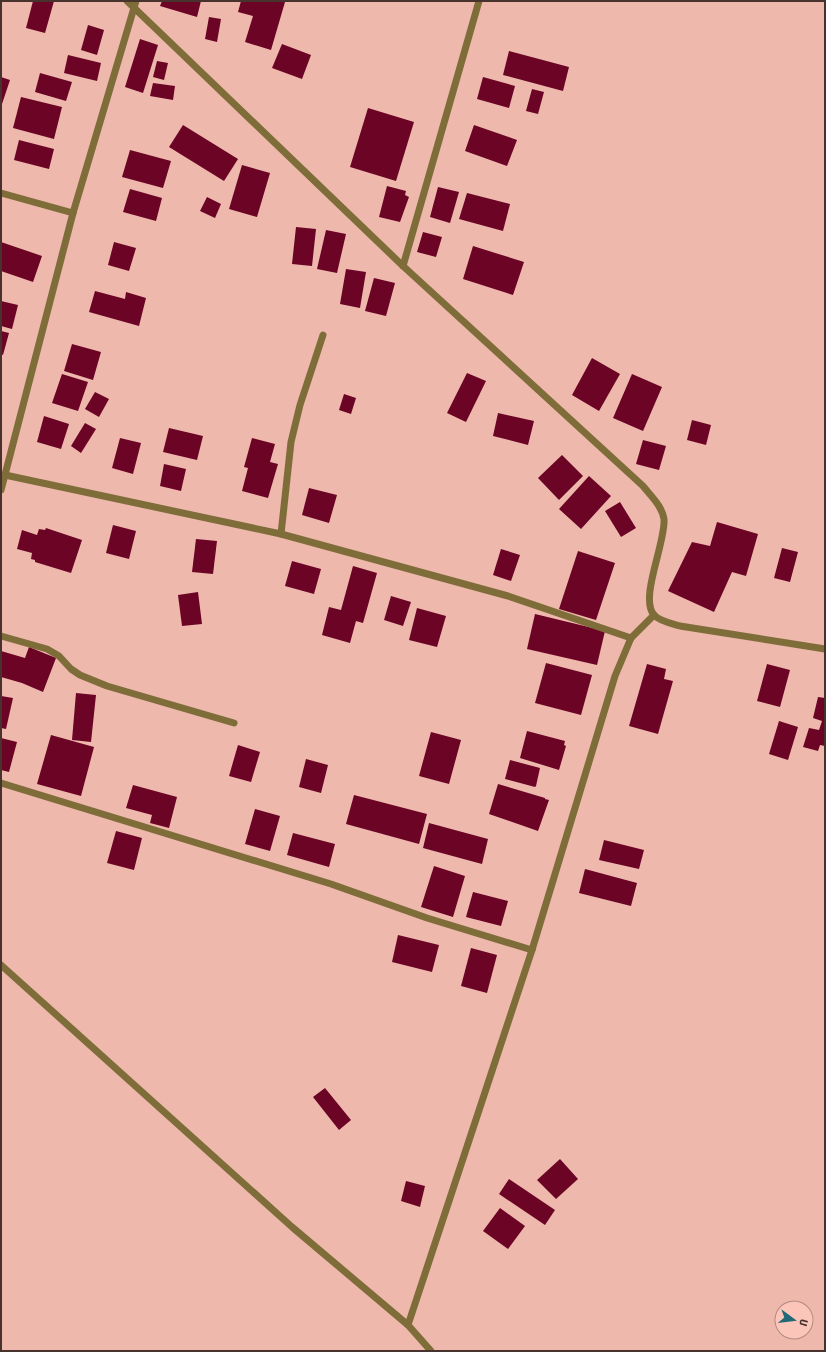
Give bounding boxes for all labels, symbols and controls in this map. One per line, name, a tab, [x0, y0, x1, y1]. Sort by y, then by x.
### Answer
north arrow	[774, 1300, 814, 1340]
text: U	[797, 1318, 810, 1327]

